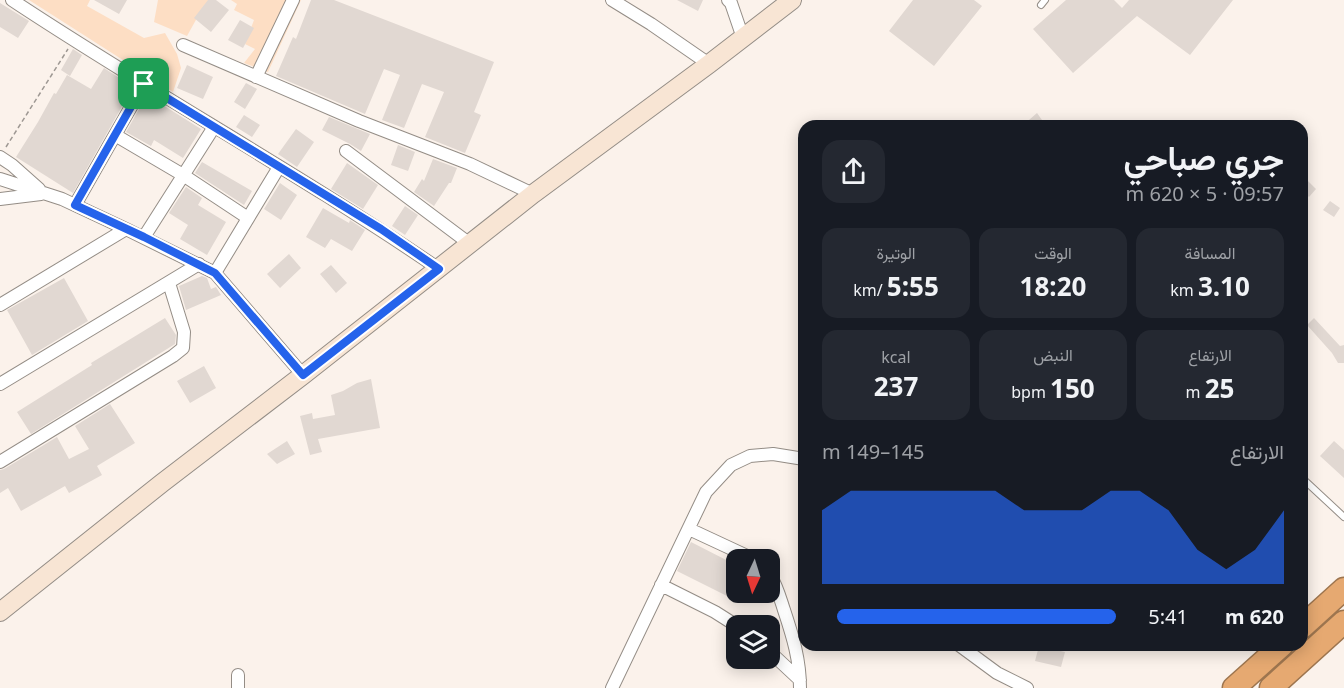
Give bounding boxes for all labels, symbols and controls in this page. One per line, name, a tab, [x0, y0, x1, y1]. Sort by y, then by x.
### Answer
pin	[118, 58, 169, 109]
icon: arrive	[127, 67, 160, 100]
text: جري صباحي	[1123, 135, 1284, 180]
button: share	[822, 140, 885, 203]
text: 09:57 · 5 × 620 m	[1126, 180, 1284, 207]
text: الوتيرة	[876, 242, 916, 264]
text: الوقت	[1034, 242, 1072, 264]
text: المسافة	[1185, 242, 1235, 264]
text: 5:55	[887, 268, 939, 304]
text: 18:20	[1020, 268, 1086, 304]
text: 3.10	[1198, 268, 1250, 304]
text: /km	[853, 279, 887, 301]
text: km	[1170, 279, 1198, 301]
text: النبض	[1033, 344, 1073, 366]
text: الارتفاع	[1188, 344, 1232, 366]
text: kcal	[881, 346, 911, 368]
text: 237	[874, 368, 918, 404]
text: 150	[1050, 370, 1095, 406]
text: 25	[1205, 370, 1234, 406]
text: bpm	[1011, 381, 1050, 403]
text: m	[1186, 381, 1205, 403]
text: 145–149 m	[822, 438, 925, 465]
text: الارتفاع	[1230, 438, 1284, 465]
north arrow	[726, 549, 780, 603]
map controls	[726, 549, 780, 669]
text: 5:41	[1148, 603, 1188, 630]
text: 620 m	[1225, 603, 1284, 630]
button: layers	[726, 615, 780, 669]

